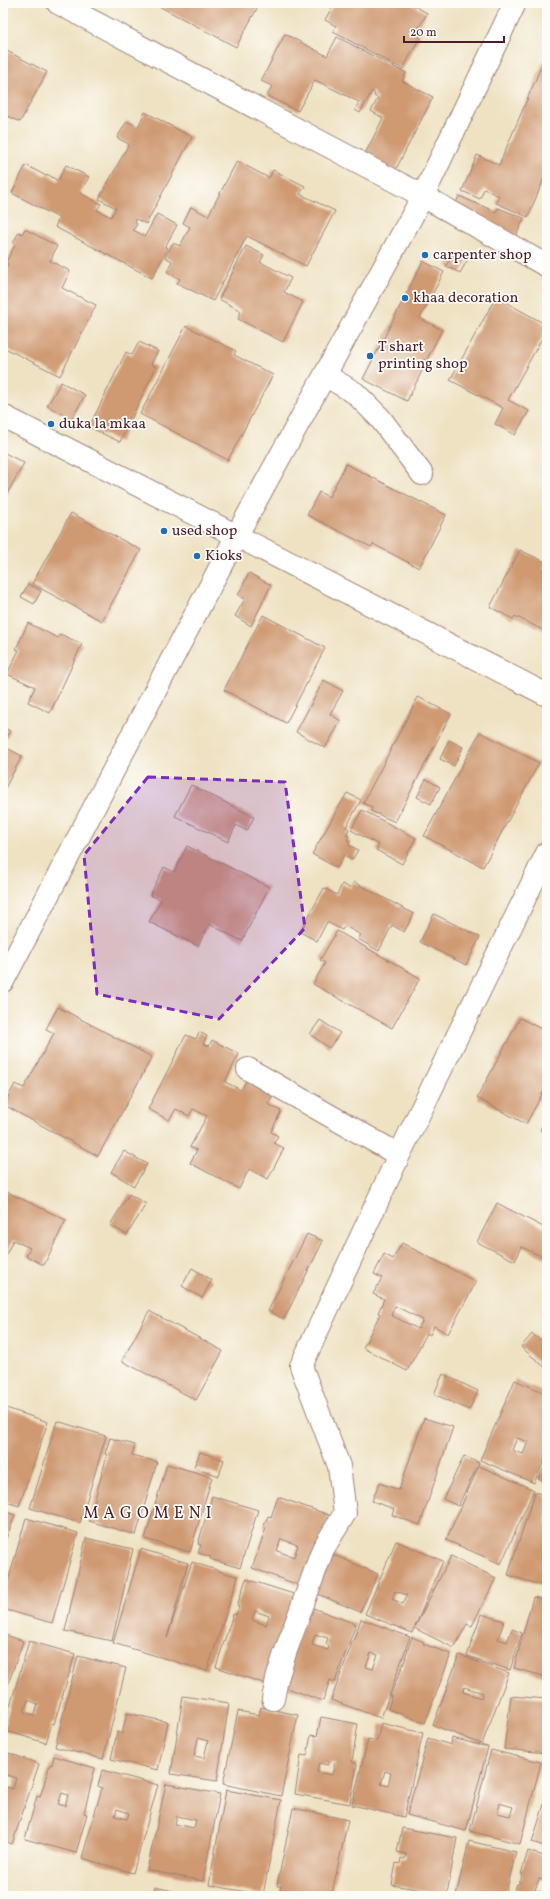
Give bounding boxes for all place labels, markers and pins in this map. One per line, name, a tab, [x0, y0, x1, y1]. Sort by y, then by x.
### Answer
place label: carpenter shop	[433, 245, 532, 266]
marker: carpenter shop	[420, 250, 430, 260]
place label: khaa decoration	[413, 288, 519, 309]
marker: khaa decoration	[400, 293, 410, 303]
place label: T shart printing shop	[378, 337, 468, 375]
marker: T shart printing shop	[365, 351, 375, 361]
place label: duka la mkaa	[59, 414, 146, 435]
marker: duka la mkaa	[46, 419, 56, 429]
place label: used shop	[172, 521, 237, 542]
marker: used shop	[159, 526, 169, 536]
place label: Kioks	[205, 546, 242, 567]
marker: Kioks	[192, 551, 202, 561]

